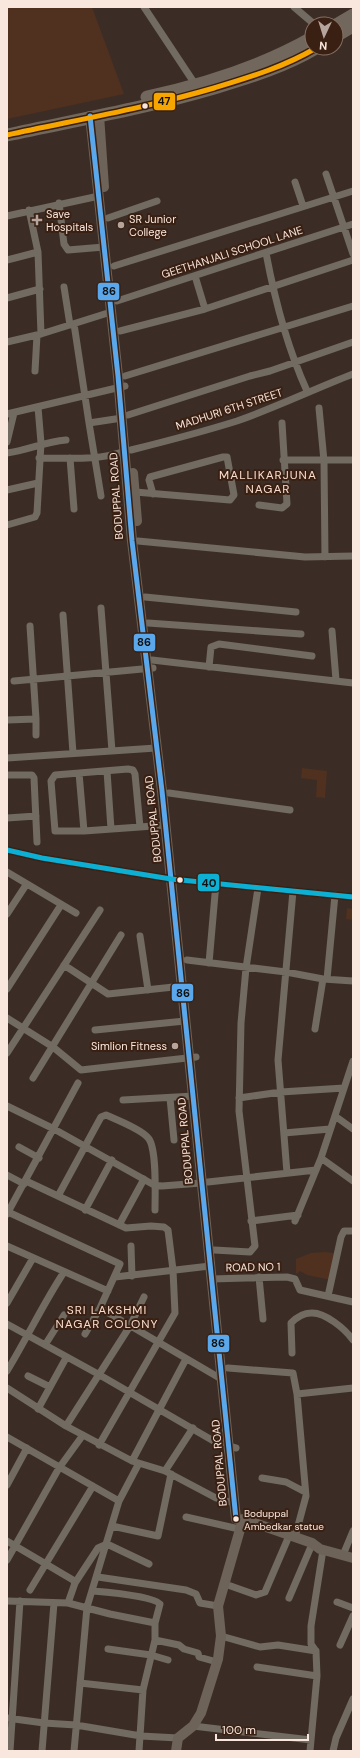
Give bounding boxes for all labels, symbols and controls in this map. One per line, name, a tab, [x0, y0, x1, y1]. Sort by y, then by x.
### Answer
north arrow	[304, 16, 344, 56]
text: N	[319, 39, 328, 53]
line badge: 47	[153, 92, 176, 111]
text: 47	[157, 94, 171, 108]
unlabelled marker	[140, 101, 150, 111]
place label: Save Hospitals	[46, 207, 93, 234]
place label: SR Junior College	[129, 212, 176, 239]
marker: Save Hospitals	[31, 214, 43, 226]
marker: SR Junior College	[116, 220, 126, 230]
street label: GEETHANJALI SCHOOL LANE	[160, 223, 304, 281]
line badge: 86	[97, 282, 120, 301]
text: 86	[102, 284, 116, 298]
street label: MADHURI 6TH STREET	[174, 385, 284, 433]
street label: BODUPPAL ROAD	[106, 452, 126, 540]
district label: MALLIKARJUNA NAGAR	[219, 467, 317, 497]
line badge: 86	[133, 633, 156, 652]
text: 86	[137, 635, 151, 649]
street label: BODUPPAL ROAD	[141, 775, 165, 863]
line badge: 40	[197, 873, 220, 892]
unlabelled marker	[175, 875, 185, 885]
text: 40	[202, 876, 217, 890]
line badge: 86	[171, 983, 194, 1002]
text: 86	[176, 986, 190, 1000]
place label: Simlion Fitness	[91, 1039, 167, 1053]
marker: Simlion Fitness	[170, 1041, 180, 1051]
street label: BODUPPAL ROAD	[174, 1097, 196, 1185]
street label: ROAD NO 1	[225, 1260, 281, 1274]
district label: SRI LAKSHMI NAGAR COLONY	[55, 1302, 159, 1332]
line badge: 86	[207, 1334, 230, 1353]
text: 86	[211, 1336, 225, 1350]
street label: BODUPPAL ROAD	[208, 1419, 230, 1507]
place label: Boduppal Ambedkar statue	[244, 1507, 324, 1533]
marker: Boduppal Ambedkar statue	[231, 1514, 241, 1524]
scale bar	[216, 1716, 308, 1742]
text: 100 m	[222, 1722, 256, 1738]

